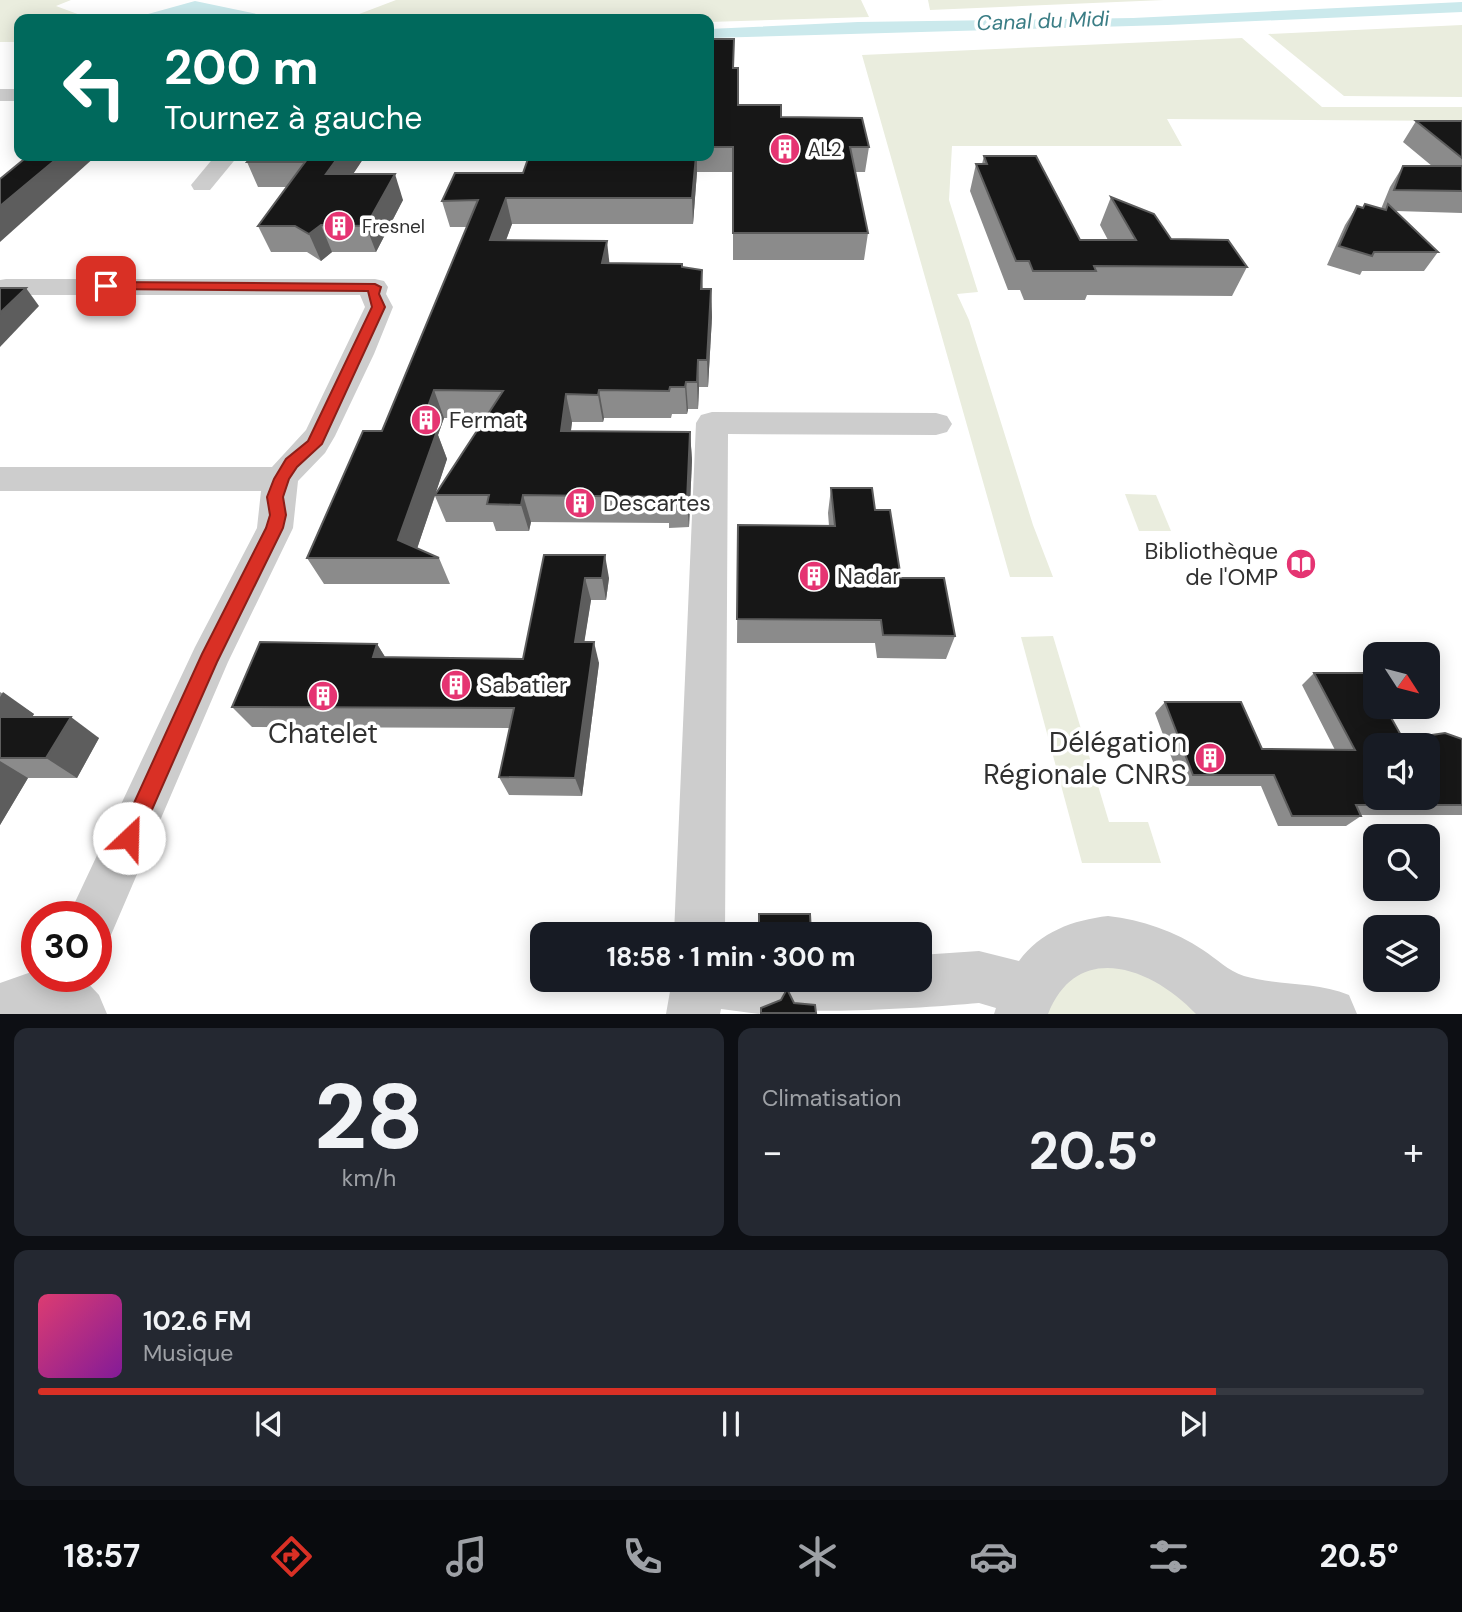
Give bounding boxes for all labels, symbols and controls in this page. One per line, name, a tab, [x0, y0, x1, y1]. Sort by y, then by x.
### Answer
water label: Canal du Midi	[976, 5, 1111, 37]
text: 200 m	[164, 35, 319, 99]
icon: left	[49, 42, 140, 133]
text: Tournez à gauche	[164, 97, 422, 139]
building icon: AL2	[768, 132, 802, 166]
place label: AL2	[808, 137, 842, 162]
building icon: Fresnel	[322, 209, 356, 243]
place label: Fresnel	[362, 214, 425, 239]
pin	[76, 256, 136, 316]
icon: arrive	[87, 267, 125, 305]
building icon: Fermat	[409, 403, 443, 437]
place label: Fermat	[449, 405, 524, 435]
building icon: Descartes	[563, 486, 597, 520]
place label: Descartes	[603, 488, 711, 518]
place label: Bibliothèque de l'OMP	[1144, 536, 1278, 592]
library icon: Bibliothèque de l'OMP	[1284, 547, 1318, 581]
building icon: Nadar	[797, 559, 831, 593]
place label: Nadar	[837, 561, 901, 591]
north arrow	[1363, 642, 1440, 719]
map controls	[1363, 642, 1440, 992]
building icon: Sabatier	[439, 668, 473, 702]
place label: Sabatier	[479, 670, 568, 700]
building icon: Chatelet	[306, 679, 340, 713]
place label: Chatelet	[268, 715, 378, 752]
place label: Délégation Régionale CNRS	[983, 724, 1187, 793]
button: sound	[1363, 733, 1440, 810]
building icon: Délégation Régionale CNRS	[1193, 741, 1227, 775]
position arrow	[92, 801, 166, 875]
button: search	[1363, 824, 1440, 901]
speed limit sign: 30	[21, 901, 112, 992]
button: layers	[1363, 915, 1440, 992]
text: 18:58 · 1 min · 300 m	[607, 940, 855, 974]
text: 28	[314, 1058, 424, 1176]
text: Climatisation	[762, 1083, 901, 1113]
text: 20.5°	[1029, 1117, 1157, 1185]
text: −	[762, 1127, 783, 1177]
text: +	[1403, 1127, 1424, 1177]
text: km/h	[342, 1163, 396, 1193]
text: 102.6 FM	[143, 1304, 252, 1338]
text: Musique	[143, 1338, 233, 1368]
icon: previous	[250, 1405, 288, 1443]
icon: pause	[712, 1405, 750, 1443]
icon: next	[1174, 1405, 1212, 1443]
icon: directions	[267, 1532, 316, 1581]
icon: music	[442, 1532, 491, 1581]
icon: phone	[618, 1532, 667, 1581]
icon: climate	[793, 1532, 842, 1581]
icon: car	[969, 1532, 1018, 1581]
icon: filters	[1144, 1532, 1193, 1581]
text: 18:57	[63, 1535, 140, 1577]
text: 20.5°	[1320, 1535, 1399, 1577]

